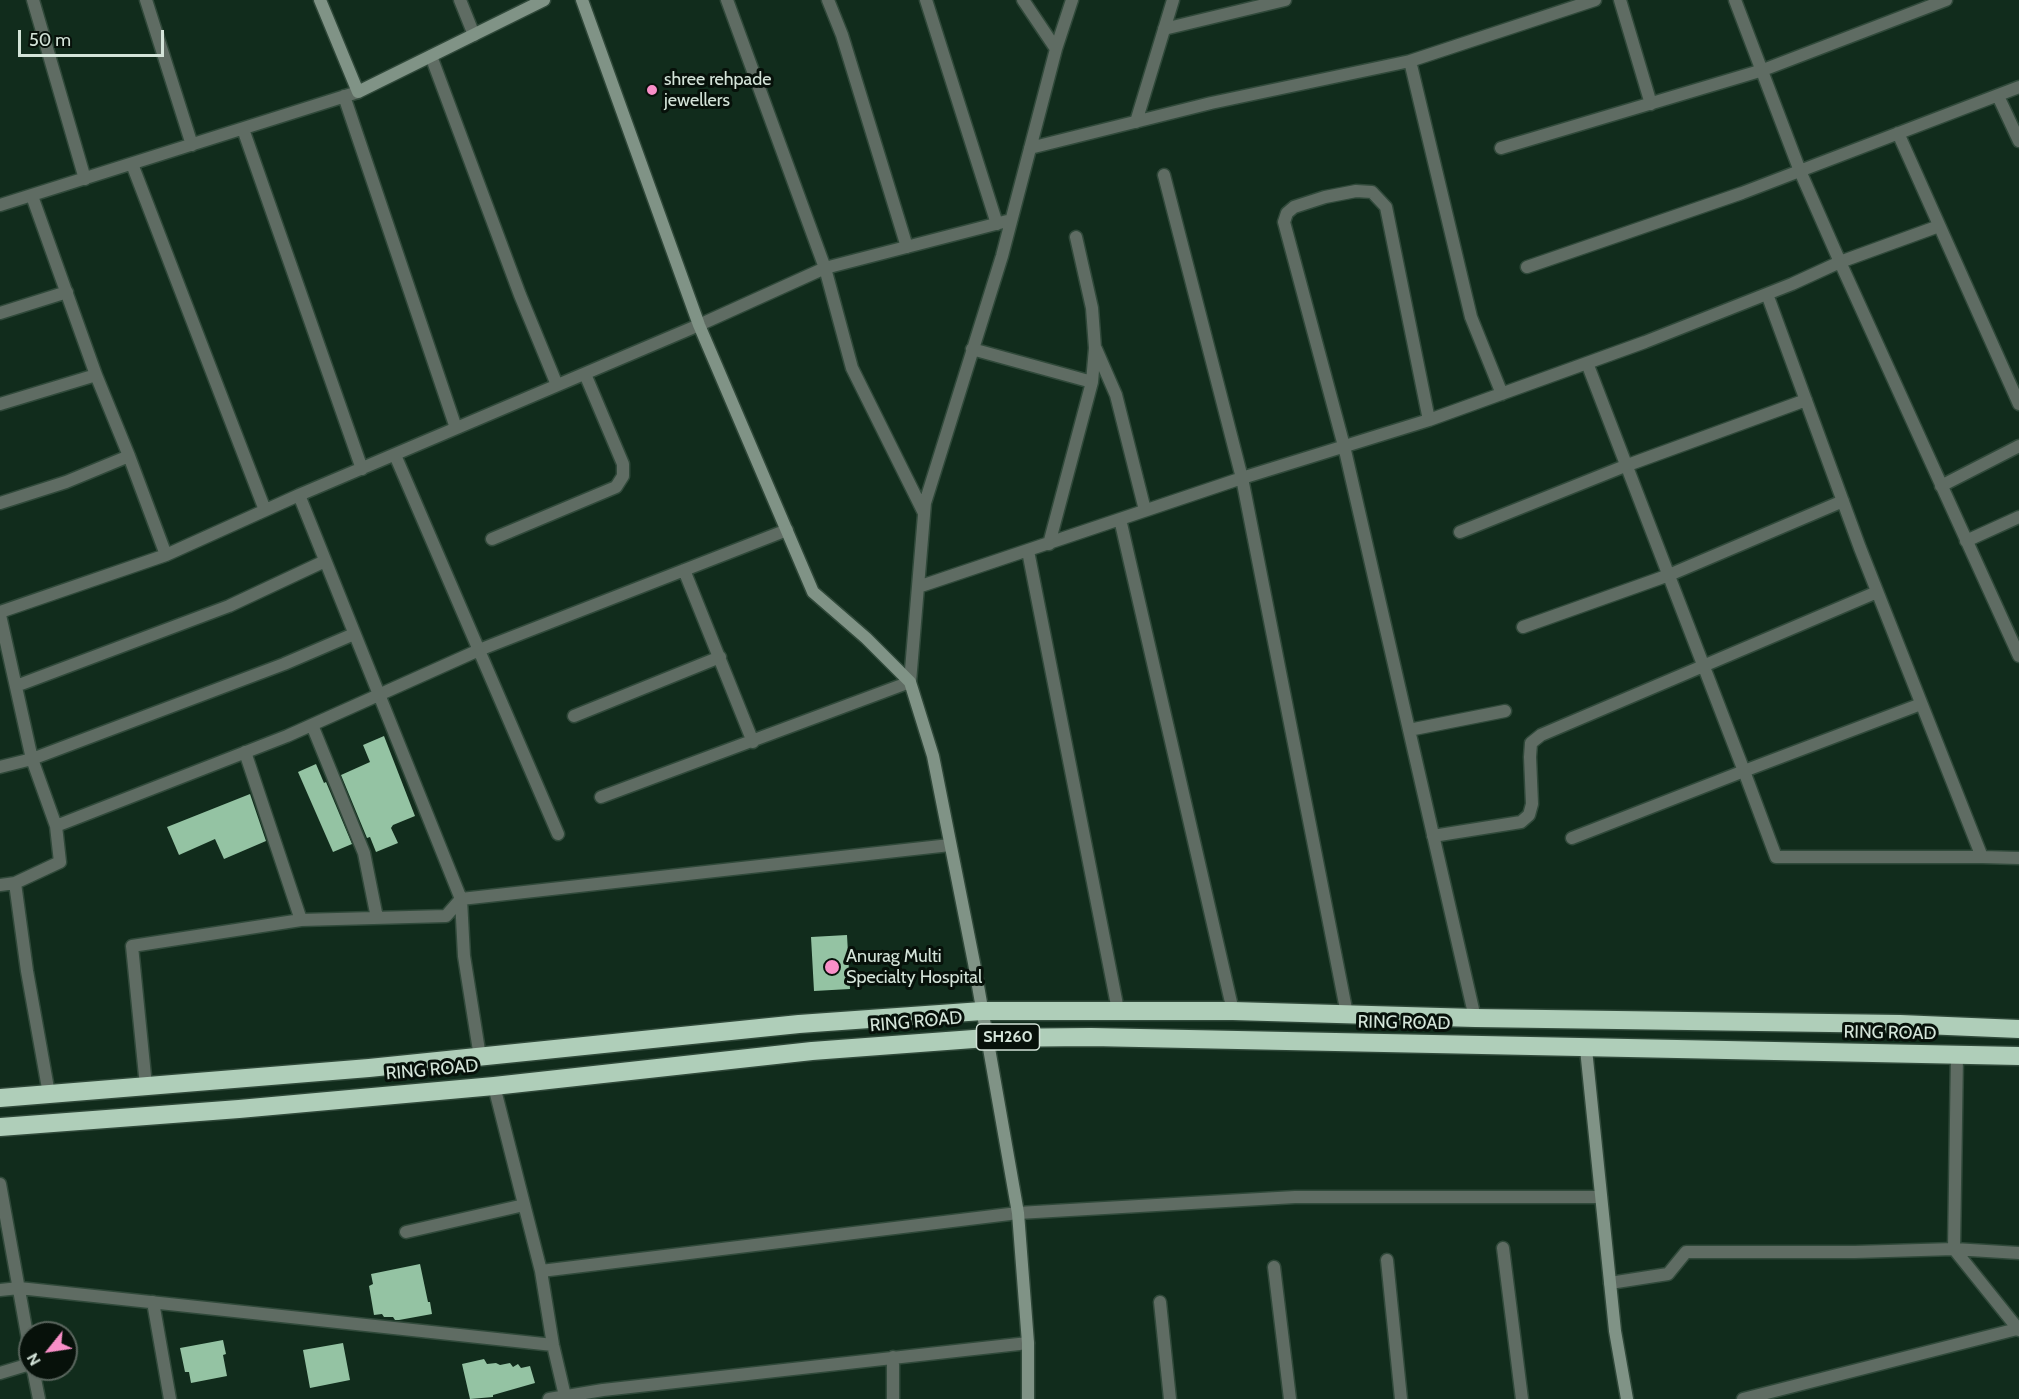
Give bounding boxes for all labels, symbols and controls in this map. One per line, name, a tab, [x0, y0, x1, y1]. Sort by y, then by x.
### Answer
scale bar	[21, 18, 166, 56]
text: 50 m	[29, 29, 71, 51]
place label: shree rehpade jewellers	[664, 69, 771, 112]
marker: shree rehpade jewellers	[645, 83, 659, 97]
place label: Anurag Multi Specialty Hospital	[846, 946, 982, 988]
marker: Anurag Multi Specialty Hospital	[823, 958, 841, 976]
street label: RING ROAD	[869, 1007, 963, 1037]
street label: RING ROAD	[1357, 1011, 1451, 1035]
street label: RING ROAD	[1843, 1021, 1937, 1045]
road number: SH260	[976, 1024, 1040, 1050]
street label: RING ROAD	[385, 1055, 479, 1085]
north arrow	[18, 1321, 78, 1381]
text: N	[23, 1350, 45, 1369]

